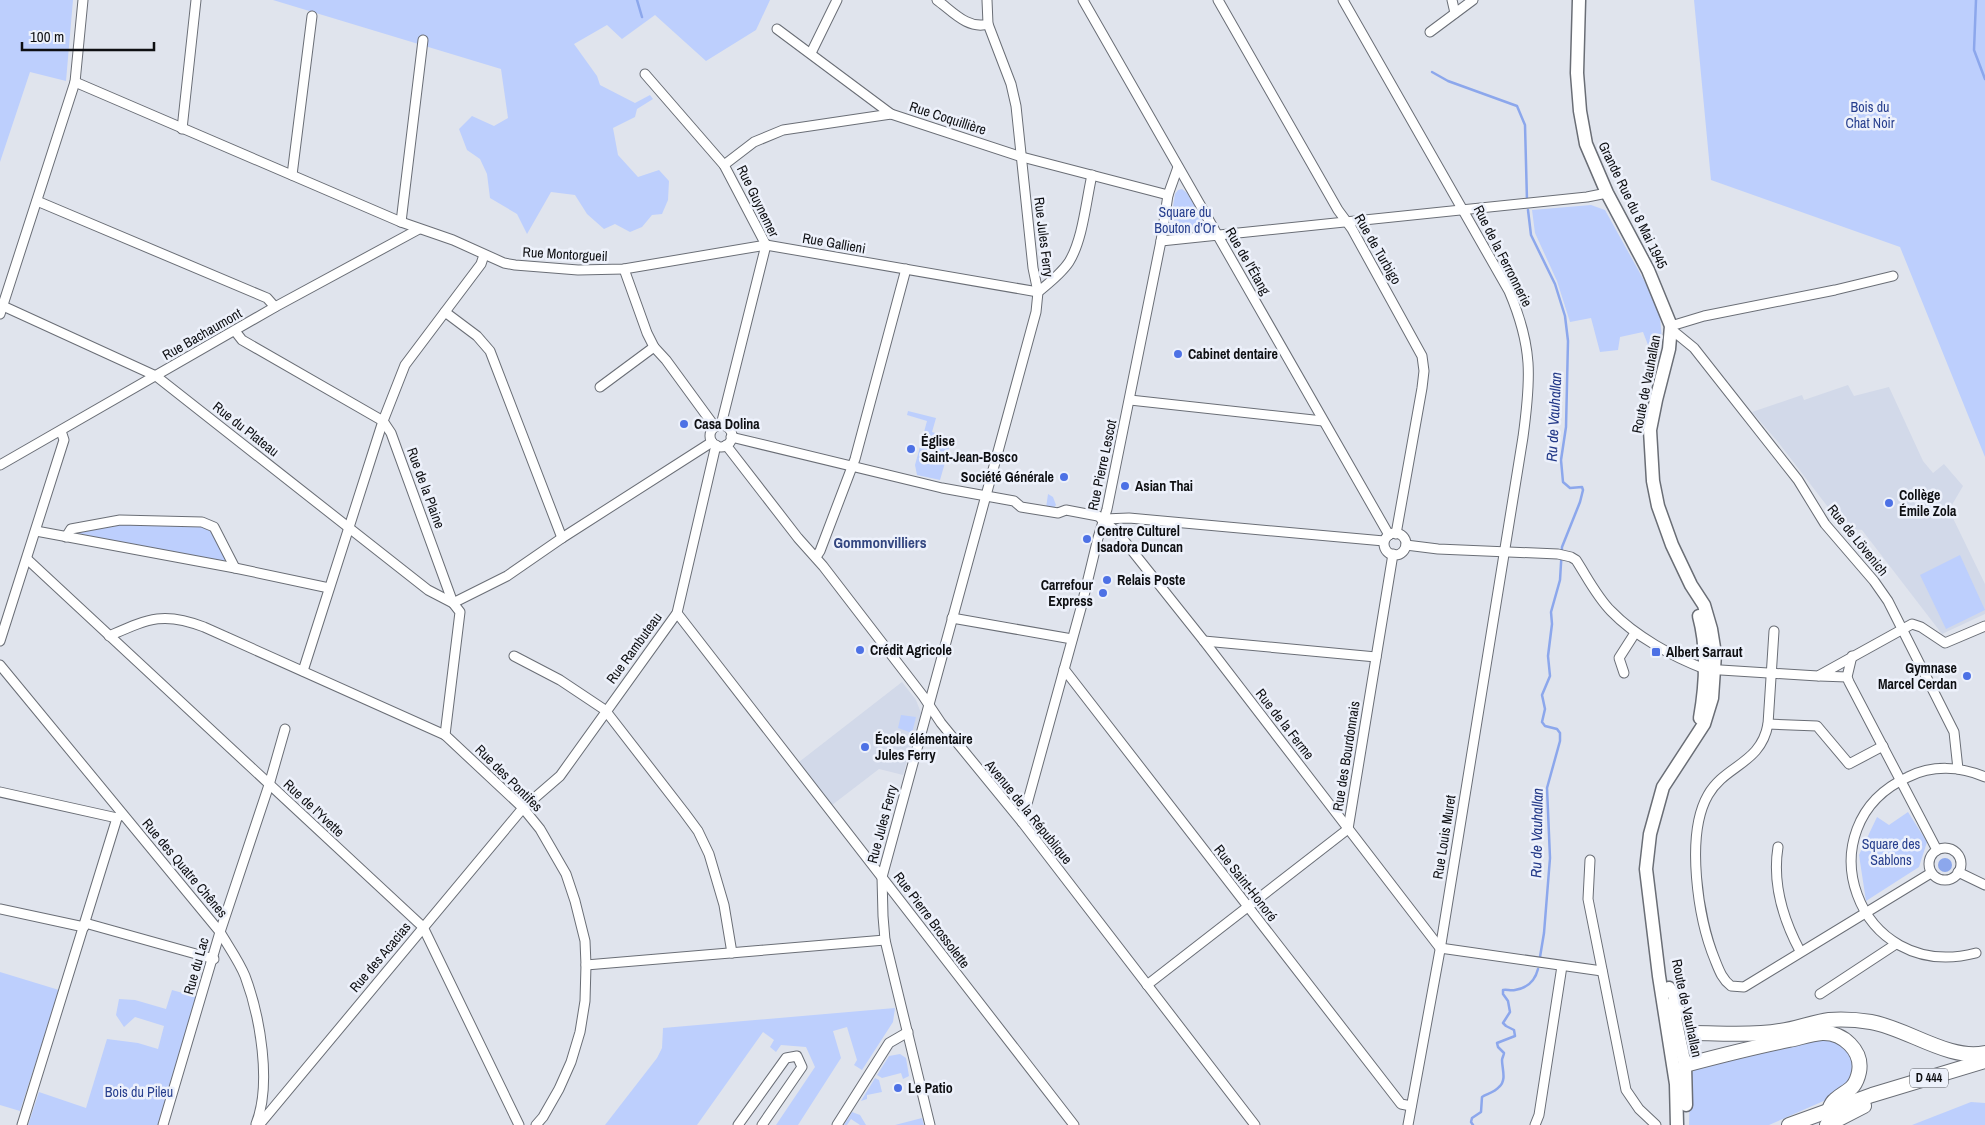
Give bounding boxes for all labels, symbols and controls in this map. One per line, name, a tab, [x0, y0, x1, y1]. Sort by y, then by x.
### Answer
scale bar	[22, 20, 155, 52]
text: 100 m	[30, 26, 64, 47]
street label: Rue Coquillière	[907, 97, 989, 139]
park label: Bois du Chat Noir	[1845, 98, 1895, 132]
street label: Grande Rue du 8 Mai 1945	[1594, 139, 1672, 271]
street label: Rue Guynemer	[733, 162, 783, 240]
street label: Rue Jules Ferry	[1030, 196, 1058, 278]
street label: Rue de la Ferronnerie	[1470, 202, 1536, 310]
park label: Square du Bouton d’Or	[1154, 203, 1216, 237]
street label: Rue de Turbigo	[1351, 210, 1405, 288]
street label: Rue de l'Étang	[1221, 224, 1275, 298]
street label: Rue Gallieni	[801, 229, 867, 257]
street label: Rue Montorgueil	[522, 243, 608, 265]
street label: Rue Bachaumont	[159, 304, 245, 364]
street label: Route de Vauhallan	[1628, 333, 1664, 435]
place label: Cabinet dentaire	[1188, 345, 1278, 363]
marker: Cabinet dentaire	[1172, 348, 1184, 360]
water label: Ru de Vauhallan	[1541, 371, 1566, 462]
street label: Rue du Plateau	[209, 398, 283, 460]
place label: Casa Dolina	[694, 415, 760, 433]
marker: Casa Dolina	[678, 418, 690, 430]
street label: Rue Pierre Lescot	[1084, 418, 1120, 512]
place label: Église Saint-Jean-Bosco	[921, 432, 1018, 466]
marker: Église Saint-Jean-Bosco	[905, 443, 917, 455]
street label: Rue de la Plaine	[403, 445, 449, 531]
place label: Société Générale	[961, 468, 1054, 486]
marker: Société Générale	[1058, 471, 1070, 483]
place label: Asian Thai	[1135, 477, 1193, 495]
marker: Asian Thai	[1119, 480, 1131, 492]
place label: Collège Émile Zola	[1899, 486, 1957, 520]
marker: Collège Émile Zola	[1883, 497, 1895, 509]
street label: Rue de Lövenich	[1824, 501, 1892, 579]
place label: Centre Culturel Isadora Duncan	[1097, 522, 1183, 556]
district label: Gommonvilliers	[834, 532, 927, 553]
marker: Centre Culturel Isadora Duncan	[1081, 533, 1093, 545]
place label: Relais Poste	[1117, 571, 1185, 589]
marker: Relais Poste	[1101, 574, 1113, 586]
place label: Carrefour Express	[1041, 576, 1094, 610]
marker: Carrefour Express	[1097, 587, 1109, 599]
street label: Rue Rambuteau	[602, 609, 666, 687]
place label: Crédit Agricole	[870, 641, 952, 659]
place label: Albert Sarraut	[1666, 643, 1743, 661]
marker: Crédit Agricole	[854, 644, 866, 656]
marker: Albert Sarraut	[1650, 646, 1662, 658]
place label: Gymnase Marcel Cerdan	[1878, 659, 1957, 693]
marker: Gymnase Marcel Cerdan	[1961, 670, 1973, 682]
street label: Rue de la Ferme	[1252, 685, 1318, 763]
street label: Rue des Bourdonnais	[1328, 700, 1364, 812]
place label: École élémentaire Jules Ferry	[875, 730, 973, 764]
street label: Rue des Pontifes	[471, 740, 547, 816]
marker: École élémentaire Jules Ferry	[859, 741, 871, 753]
street label: Avenue de la République	[981, 756, 1077, 868]
street label: Rue de l'Yvette	[280, 775, 348, 841]
street label: Rue Jules Ferry	[863, 783, 901, 865]
water label: Ru de Vauhallan	[1525, 788, 1548, 878]
street label: Rue Louis Muret	[1428, 794, 1460, 880]
street label: Rue des Quatre Chênes	[138, 815, 232, 921]
park label: Square des Sablons	[1862, 835, 1921, 869]
street label: Rue Saint-Honoré	[1210, 841, 1282, 925]
street label: Rue Pierre Brossolette	[890, 868, 974, 972]
street label: Rue des Acacias	[345, 918, 415, 996]
street label: Rue du Lac	[179, 935, 213, 997]
street label: Route de Vauhallan	[1668, 957, 1706, 1059]
road number: D 444	[1910, 1068, 1948, 1088]
place label: Le Patio	[908, 1079, 953, 1097]
marker: Le Patio	[892, 1082, 904, 1094]
park label: Bois du Pileu	[105, 1083, 173, 1101]

